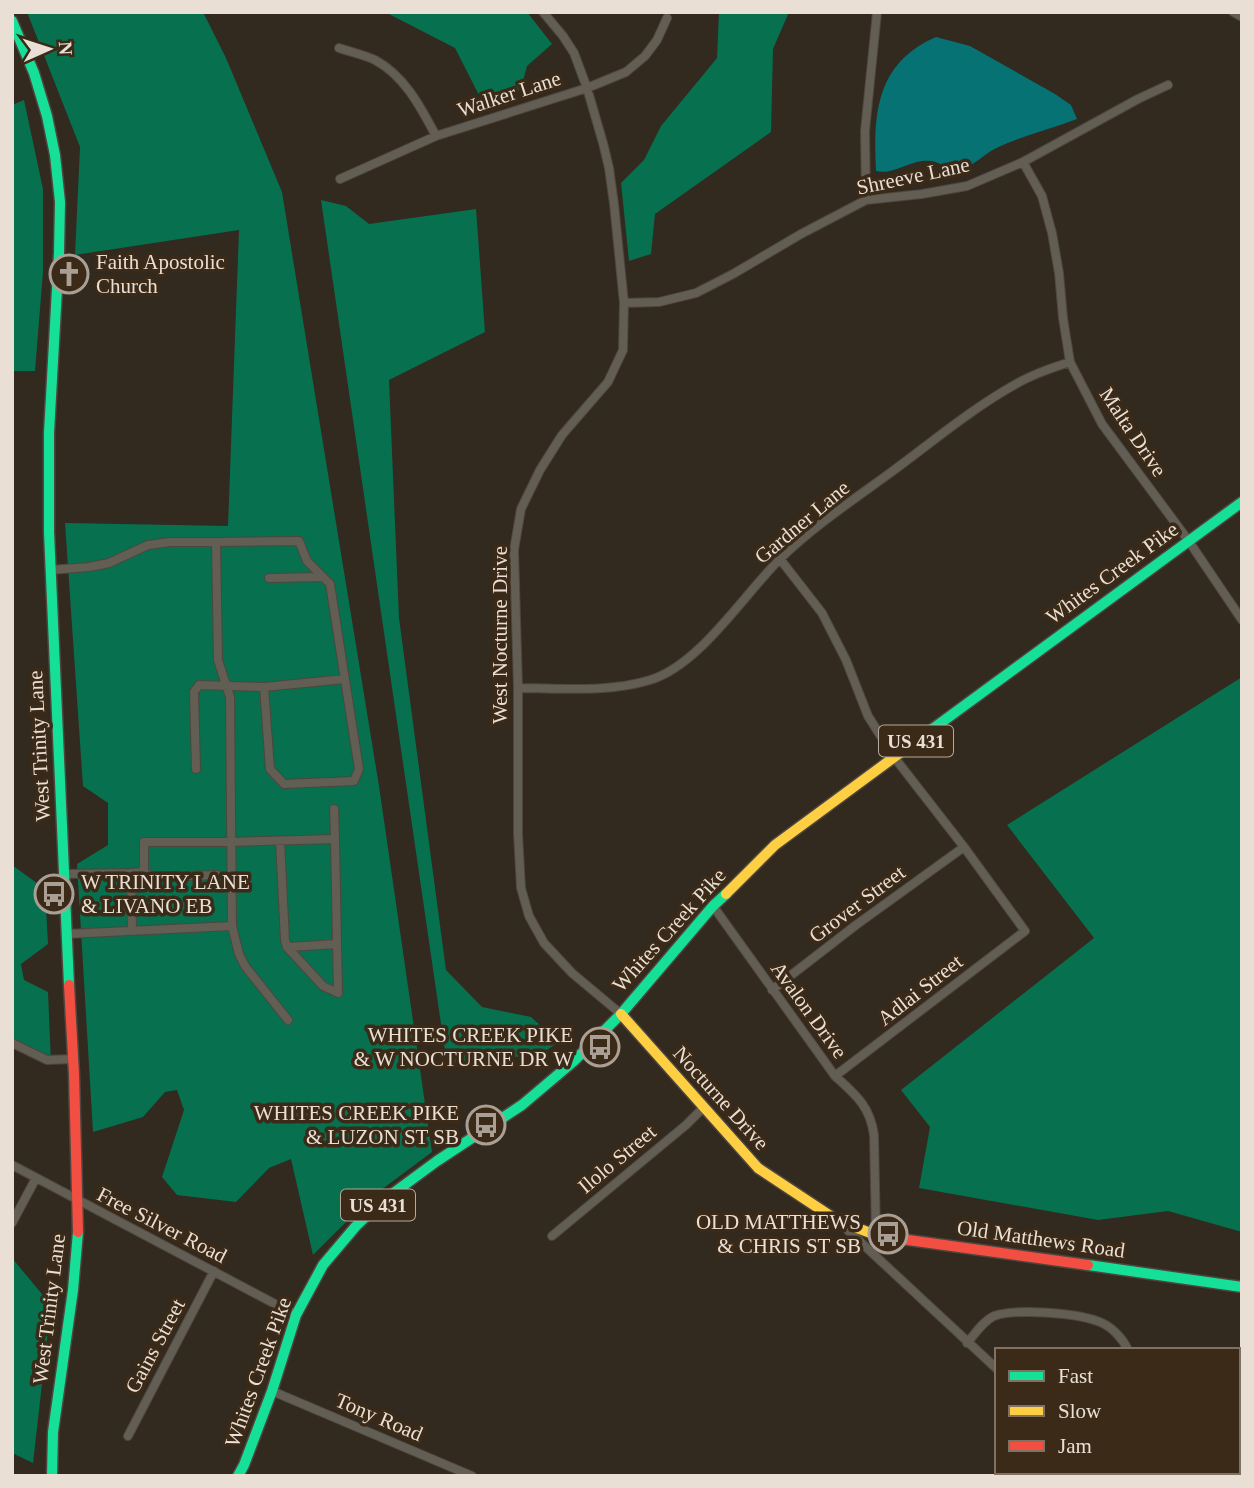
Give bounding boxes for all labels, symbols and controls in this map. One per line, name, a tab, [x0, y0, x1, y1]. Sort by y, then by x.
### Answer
north arrow	[14, 14, 84, 84]
text: N	[55, 41, 76, 56]
street label: Walker Lane	[454, 66, 564, 122]
street label: Shreeve Lane	[854, 152, 972, 200]
place label: Faith Apostolic Church	[96, 250, 225, 298]
church icon: Faith Apostolic Church	[48, 253, 90, 295]
street label: Malta Drive	[1095, 383, 1171, 481]
street label: Gardner Lane	[750, 476, 854, 568]
street label: Whites Creek Pike	[1041, 517, 1183, 629]
street label: West Nocturne Drive	[488, 546, 512, 724]
street label: West Trinity Lane	[23, 670, 55, 822]
road number: US 431	[879, 726, 953, 756]
street label: Grover Street	[804, 860, 910, 948]
street label: Whites Creek Pike	[607, 863, 731, 997]
place label: W TRINITY LANE & LIVANO EB	[81, 870, 250, 918]
bus stop icon: W TRINITY LANE & LIVANO EB	[33, 873, 75, 915]
street label: Adlai Street	[873, 949, 967, 1031]
street label: Avalon Drive	[766, 957, 852, 1063]
place label: WHITES CREEK PIKE & W NOCTURNE DR W	[354, 1023, 573, 1071]
bus stop icon: WHITES CREEK PIKE & W NOCTURNE DR W	[579, 1026, 621, 1068]
street label: Nocturne Drive	[668, 1041, 774, 1155]
place label: WHITES CREEK PIKE & LUZON ST SB	[254, 1101, 459, 1149]
bus stop icon: WHITES CREEK PIKE & LUZON ST SB	[465, 1104, 507, 1146]
street label: Ilolo Street	[573, 1120, 661, 1198]
street label: Free Silver Road	[93, 1182, 231, 1268]
road number: US 431	[341, 1190, 415, 1220]
place label: OLD MATTHEWS & CHRIS ST SB	[696, 1210, 861, 1258]
bus stop icon: OLD MATTHEWS & CHRIS ST SB	[867, 1213, 909, 1255]
street label: Old Matthews Road	[956, 1215, 1127, 1263]
street label: West Trinity Lane	[28, 1233, 70, 1385]
street label: Whites Creek Pike	[220, 1294, 296, 1450]
street label: Gains Street	[120, 1295, 190, 1397]
legend	[995, 1348, 1240, 1474]
text: Fast	[1058, 1364, 1093, 1388]
street label: Tony Road	[332, 1388, 427, 1446]
text: Slow	[1058, 1399, 1102, 1423]
text: Jam	[1058, 1434, 1092, 1458]

